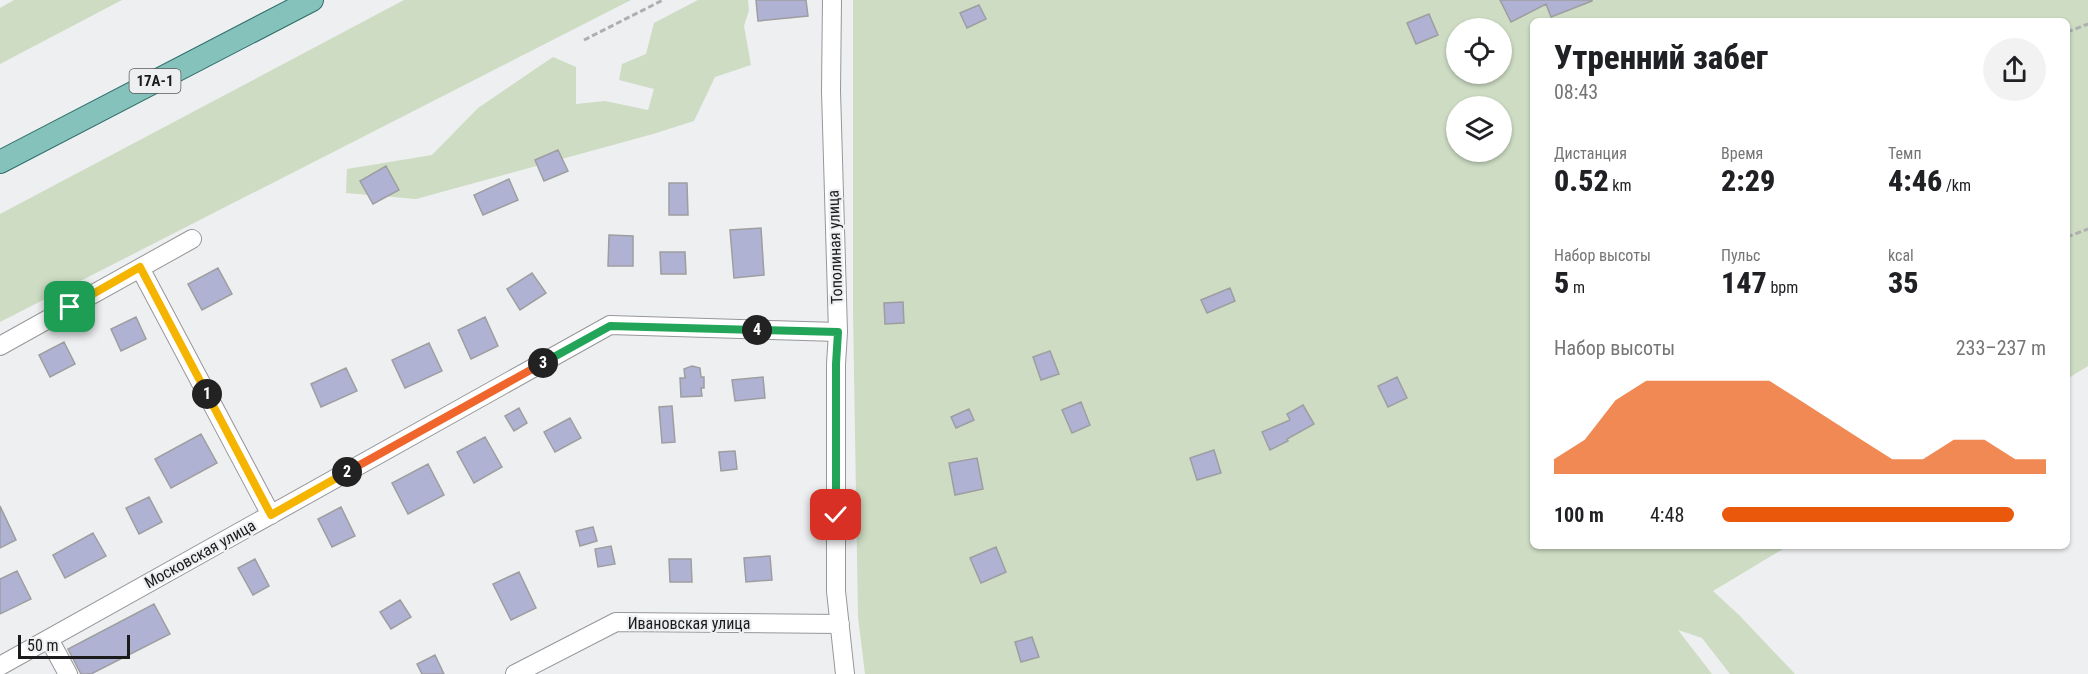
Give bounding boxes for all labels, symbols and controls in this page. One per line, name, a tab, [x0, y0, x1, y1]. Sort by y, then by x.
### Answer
map controls	[1446, 18, 1512, 162]
button: locate	[1446, 18, 1512, 84]
text: Утренний забег	[1554, 38, 1768, 77]
button: share	[1983, 38, 2046, 101]
road number: 17А-1	[130, 69, 180, 93]
text: 08:43	[1554, 80, 1598, 104]
button: layers	[1446, 96, 1512, 162]
text: Дистанция	[1554, 144, 1627, 163]
text: Время	[1721, 144, 1763, 163]
text: Темп	[1888, 144, 1922, 163]
text: 0.52	[1554, 163, 1609, 198]
text: 2:29	[1721, 163, 1775, 198]
text: 4:46	[1888, 163, 1942, 198]
text: km	[1609, 176, 1632, 195]
text: /km	[1942, 176, 1971, 195]
street label: Тополиная улица	[824, 190, 846, 304]
text: Набор высоты	[1554, 246, 1651, 265]
text: Пульс	[1721, 246, 1760, 265]
text: kcal	[1888, 246, 1914, 265]
text: 5	[1554, 265, 1569, 300]
text: 147	[1721, 265, 1767, 300]
text: 35	[1888, 265, 1919, 300]
text: m	[1569, 278, 1585, 297]
text: bpm	[1767, 278, 1798, 297]
pin	[44, 281, 95, 332]
icon: arrive	[53, 290, 86, 323]
pin: 4	[742, 315, 772, 345]
text: 4	[753, 320, 761, 339]
text: Набор высоты	[1554, 336, 1675, 360]
text: 233–237 m	[1956, 336, 2046, 360]
pin: 3	[528, 348, 558, 378]
text: 3	[539, 353, 547, 372]
pin: 1	[192, 379, 222, 409]
text: 1	[203, 384, 211, 403]
pin: 2	[332, 457, 362, 487]
text: 2	[343, 462, 351, 481]
pin	[810, 489, 861, 540]
icon: check	[819, 498, 852, 531]
text: 100 m	[1554, 503, 1604, 527]
text: 4:48	[1650, 503, 1684, 527]
street label: Московская улица	[141, 516, 259, 592]
street label: Ивановская улица	[628, 614, 750, 633]
scale bar	[18, 632, 130, 660]
text: 50 m	[27, 636, 59, 655]

